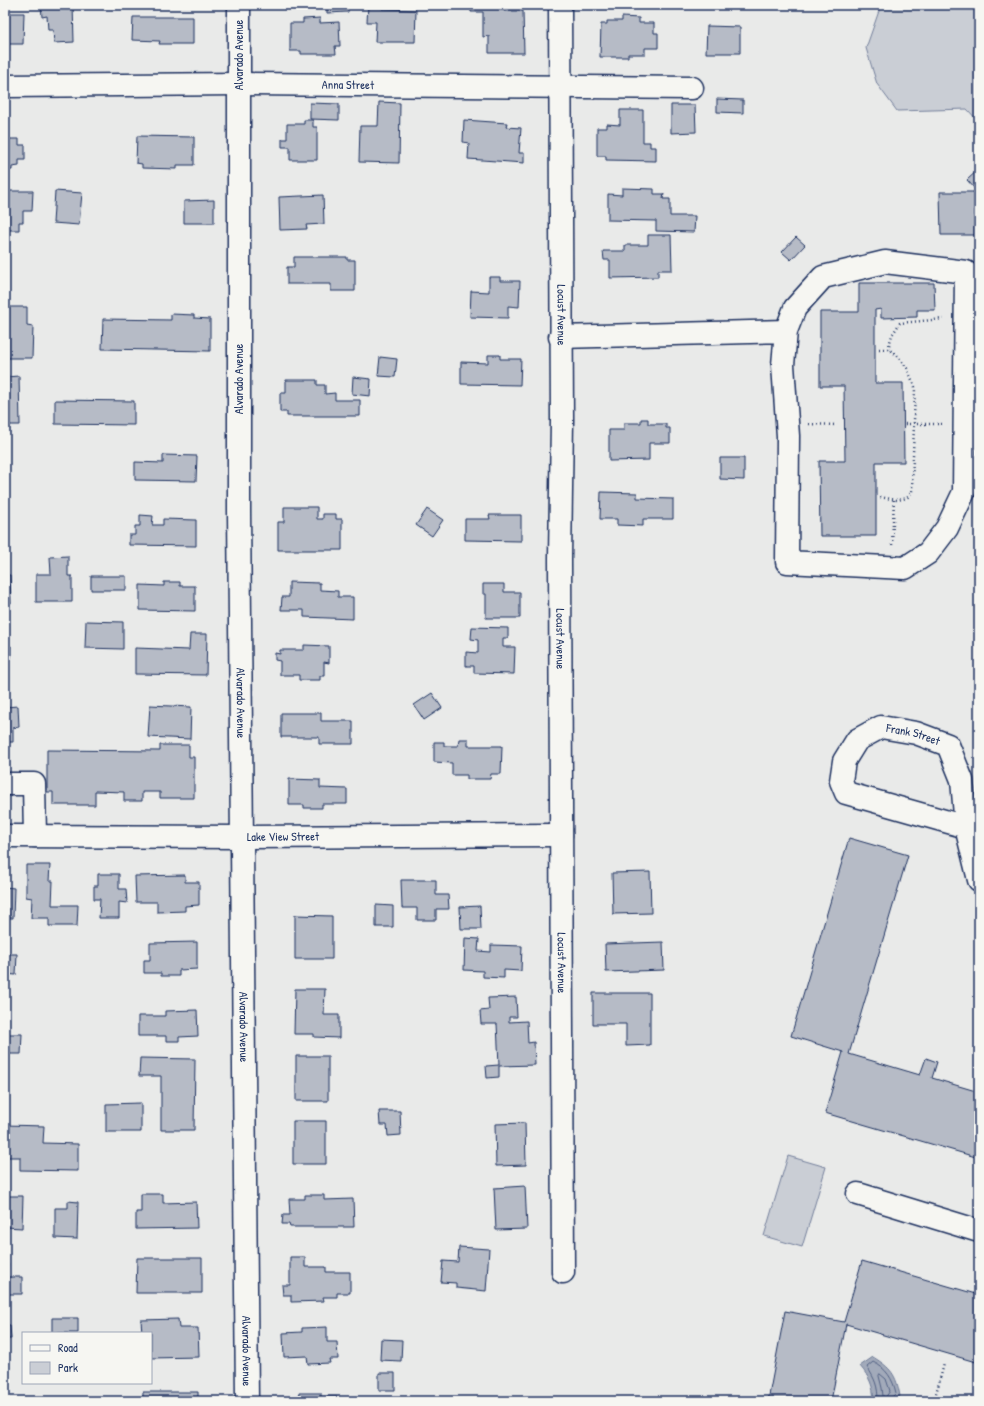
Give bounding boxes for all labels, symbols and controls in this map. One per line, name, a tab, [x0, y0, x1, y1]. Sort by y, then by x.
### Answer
street label: Alvarado Avenue	[230, 19, 247, 90]
street label: Anna Street	[322, 76, 375, 93]
street label: Locust Avenue	[553, 285, 571, 346]
street label: Alvarado Avenue	[230, 343, 247, 414]
street label: Locust Avenue	[552, 609, 569, 670]
street label: Alvarado Avenue	[232, 668, 250, 739]
street label: Frank Street	[884, 719, 943, 750]
street label: Lake View Street	[247, 828, 320, 845]
street label: Locust Avenue	[554, 933, 571, 994]
street label: Alvarado Avenue	[235, 992, 253, 1063]
street label: Alvarado Avenue	[238, 1316, 256, 1387]
legend	[22, 1332, 152, 1384]
text: Road	[58, 1339, 78, 1356]
text: Park	[58, 1359, 78, 1376]

